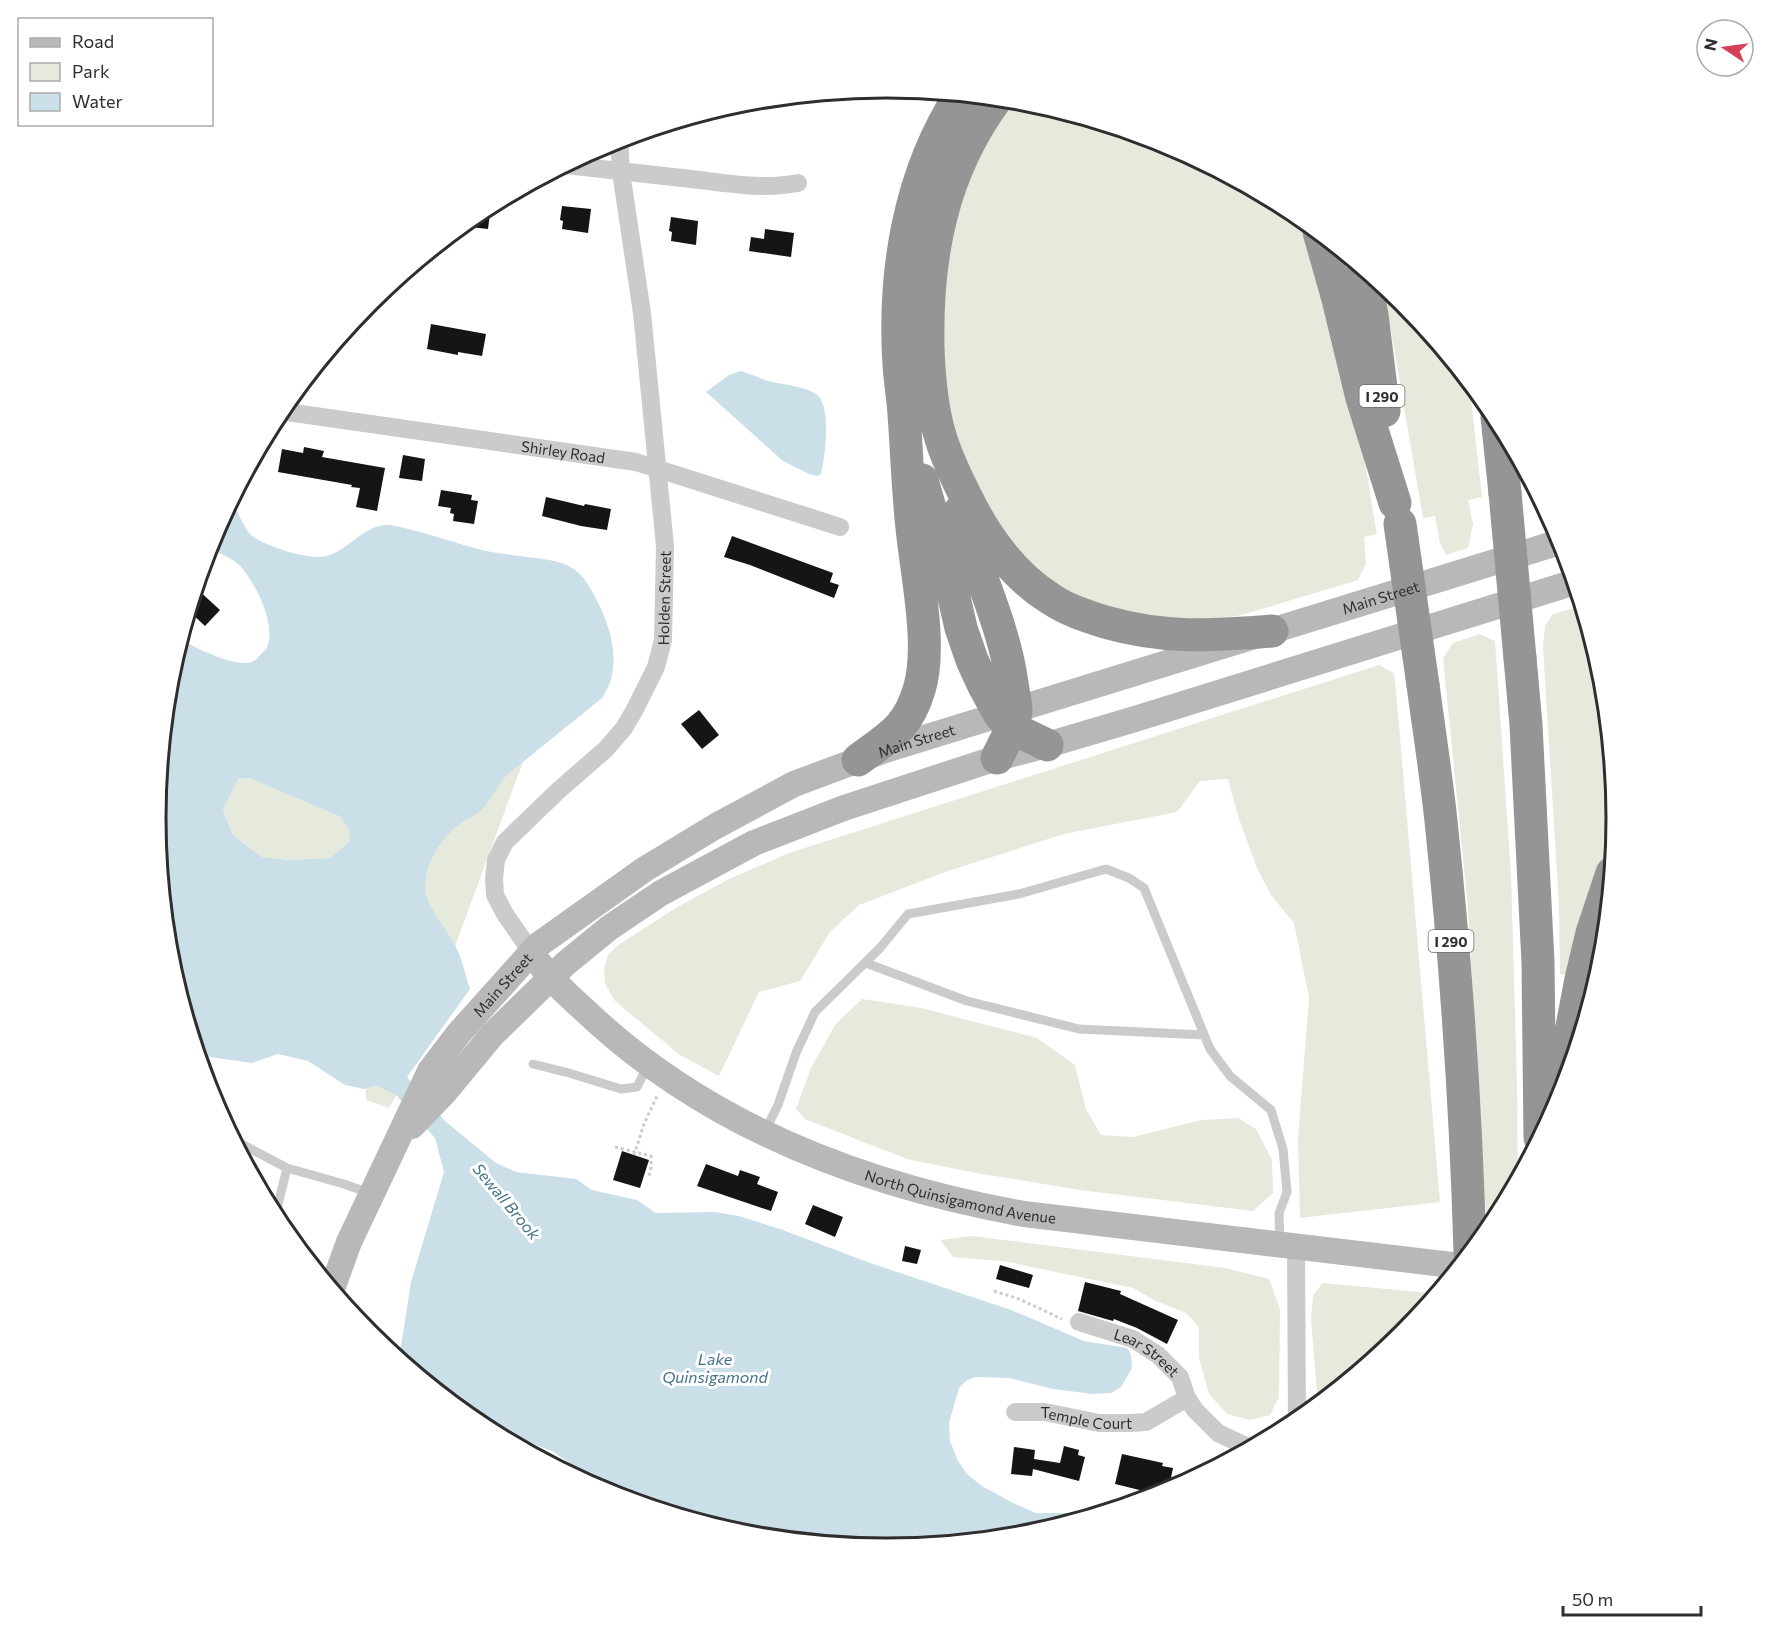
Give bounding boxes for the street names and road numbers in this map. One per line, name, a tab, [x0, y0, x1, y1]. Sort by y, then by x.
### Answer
road number: I 290	[1360, 385, 1404, 407]
street label: Shirley Road	[520, 437, 606, 466]
street label: Holden Street	[654, 551, 674, 645]
street label: Main Street	[1340, 577, 1422, 618]
street label: Main Street	[875, 720, 957, 761]
road number: I 290	[1428, 930, 1474, 952]
street label: Main Street	[469, 949, 536, 1020]
street label: North Quinsigamond Avenue	[863, 1165, 1057, 1227]
street label: Lear Street	[1112, 1325, 1183, 1380]
street label: Temple Court	[1041, 1403, 1132, 1433]

